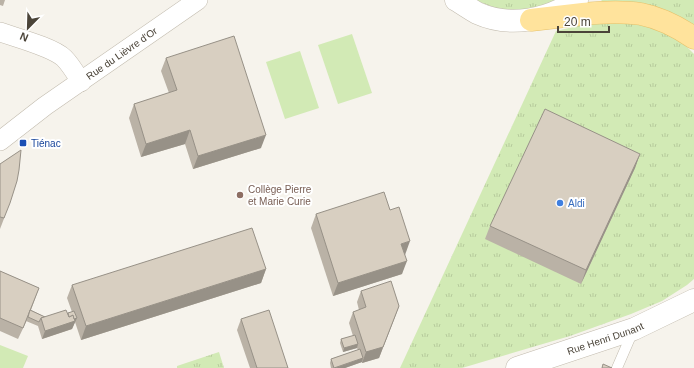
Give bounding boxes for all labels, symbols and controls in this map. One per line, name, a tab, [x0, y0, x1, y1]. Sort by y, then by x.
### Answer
north arrow	[8, 8, 48, 48]
scale bar	[558, 8, 609, 34]
text: 20 m	[564, 15, 591, 29]
street label: Rue du Lièvre d'Or	[84, 25, 160, 82]
text: N	[18, 30, 30, 44]
marker: Tiénac	[18, 138, 28, 148]
place label: Tiénac	[31, 138, 61, 149]
place label: Collège Pierre et Marie Curie	[248, 184, 312, 207]
marker: Collège Pierre et Marie Curie	[235, 190, 245, 200]
marker: Aldi	[555, 198, 565, 208]
place label: Aldi	[568, 198, 585, 209]
street label: Rue Henri Dunant	[566, 320, 646, 357]

